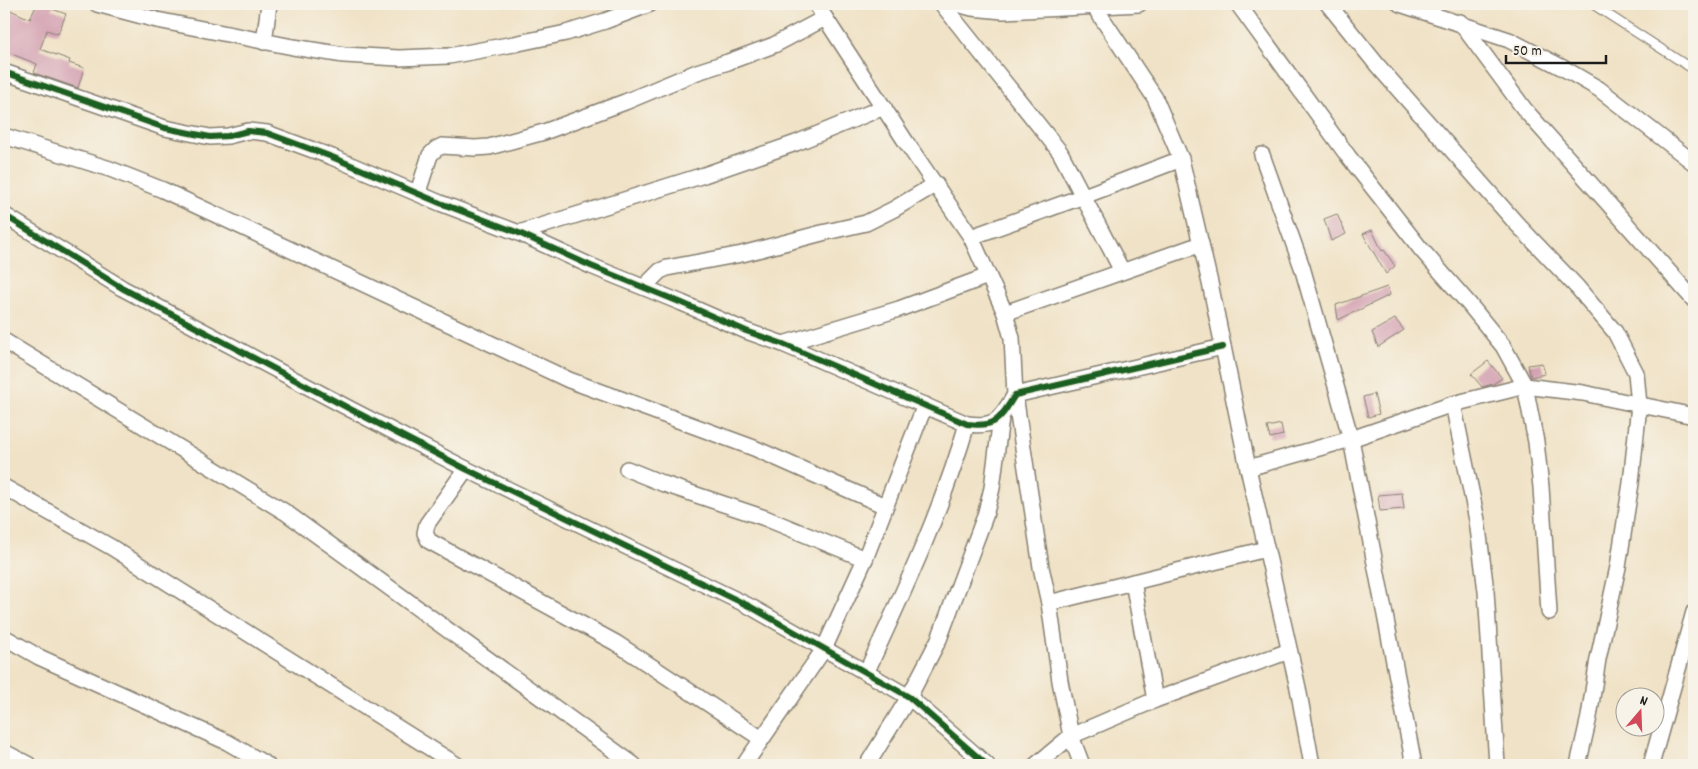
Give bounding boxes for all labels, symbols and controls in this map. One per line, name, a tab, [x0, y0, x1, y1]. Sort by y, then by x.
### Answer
scale bar	[1506, 32, 1606, 64]
text: 50 m	[1513, 41, 1542, 63]
north arrow	[1616, 686, 1666, 736]
text: N	[1637, 691, 1650, 712]

